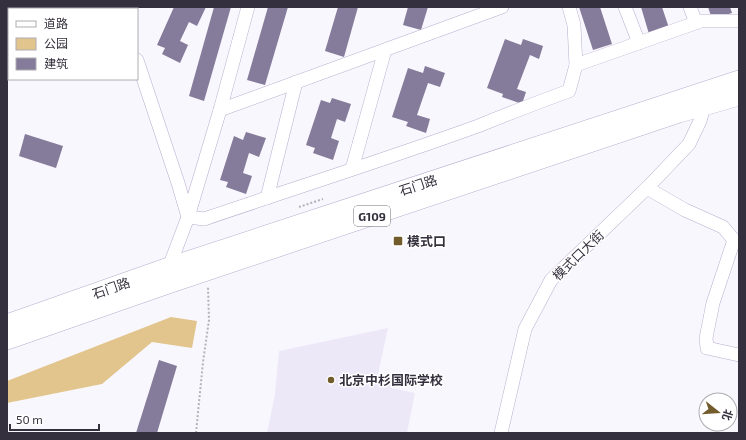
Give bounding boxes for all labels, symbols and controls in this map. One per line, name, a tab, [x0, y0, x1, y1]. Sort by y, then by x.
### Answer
legend	[8, 8, 138, 80]
text: 道路	[44, 16, 68, 30]
text: 公园	[44, 36, 68, 50]
text: 建筑	[44, 56, 68, 70]
street label: 石门路	[397, 171, 439, 199]
road number: G109	[354, 206, 390, 226]
street label: 模式口大街	[549, 227, 607, 283]
place label: 模式口	[407, 233, 446, 249]
marker: 模式口	[392, 235, 404, 247]
street label: 石门路	[90, 274, 132, 302]
place label: 北京中杉国际学校	[339, 372, 443, 388]
marker: 北京中杉国际学校	[326, 375, 336, 385]
north arrow	[698, 392, 738, 432]
scale bar	[10, 406, 99, 432]
text: 北	[720, 408, 736, 422]
text: 50 m	[16, 412, 43, 426]

